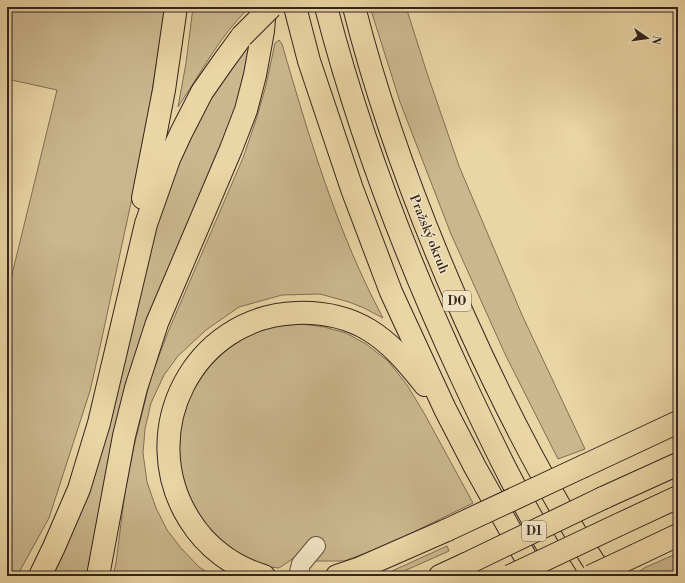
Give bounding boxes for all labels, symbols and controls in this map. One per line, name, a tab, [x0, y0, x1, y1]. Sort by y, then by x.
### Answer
north arrow	[627, 18, 667, 58]
text: N	[648, 34, 664, 46]
street label: Pražský okruh	[406, 192, 452, 276]
road number: D0	[443, 291, 471, 311]
road number: D1	[522, 521, 546, 541]

